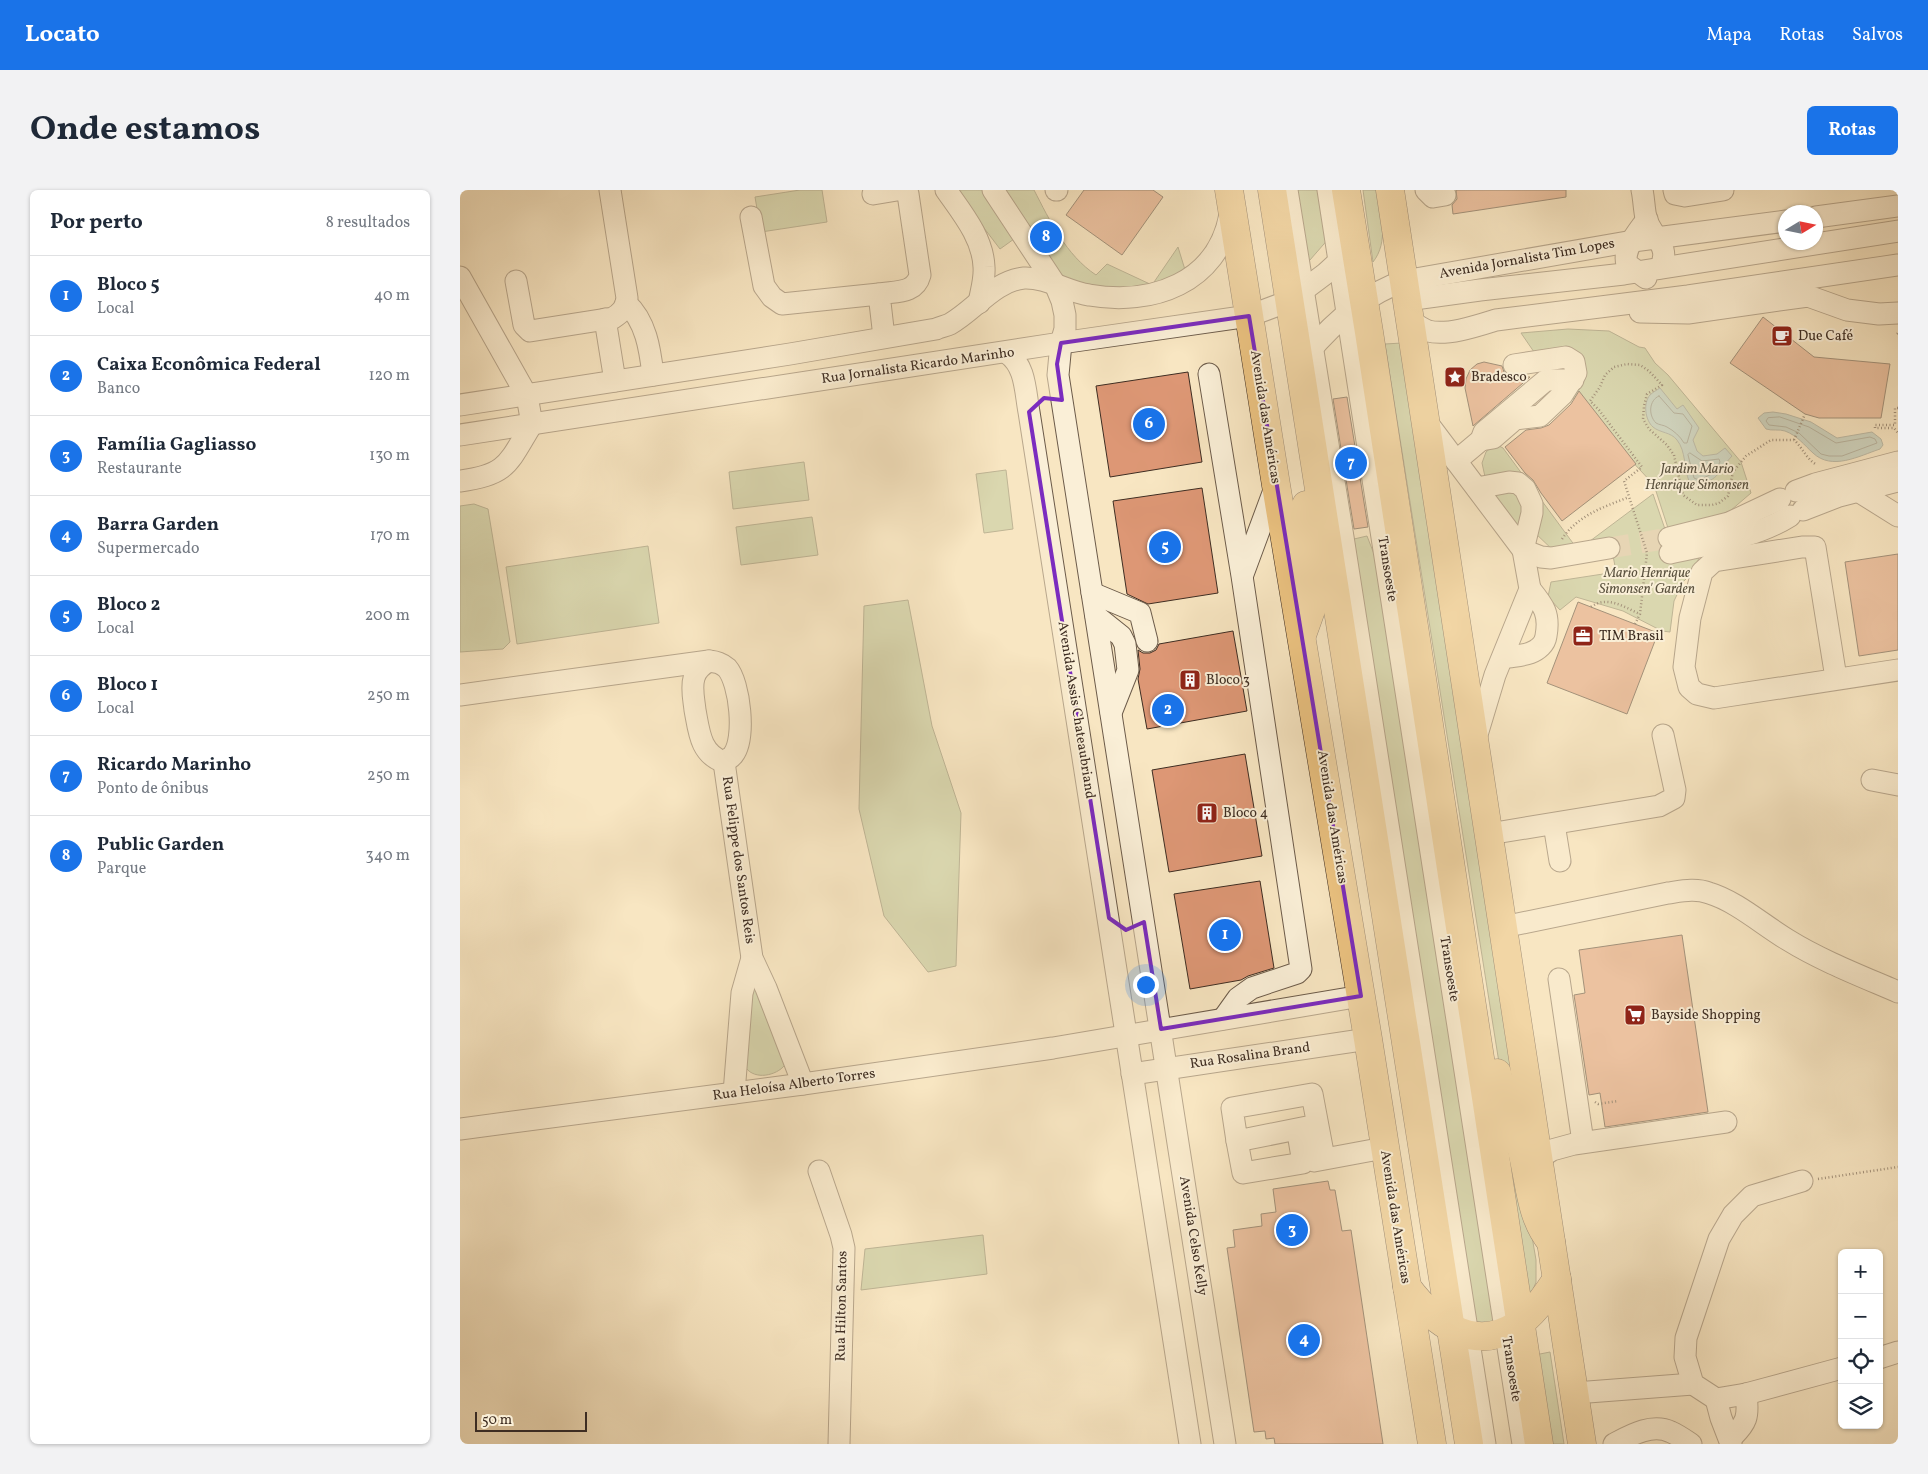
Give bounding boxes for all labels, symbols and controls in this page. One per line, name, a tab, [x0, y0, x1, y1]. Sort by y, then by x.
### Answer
text: Locato	[25, 18, 100, 52]
text: Mapa	[1707, 23, 1752, 48]
text: Rotas	[1780, 23, 1824, 48]
text: Salvos	[1852, 23, 1903, 48]
text: Onde estamos	[30, 106, 260, 154]
button: Rotas	[1807, 106, 1898, 155]
north arrow	[1778, 205, 1823, 250]
text: Por perto	[50, 208, 143, 237]
text: 8 resultados	[326, 212, 410, 234]
pin: 8	[1030, 218, 1062, 256]
street label: Avenida Jornalista Tim Lopes	[1438, 234, 1616, 284]
text: Bloco 5	[97, 272, 160, 298]
text: 1	[63, 285, 69, 307]
text: 40 m	[374, 285, 410, 307]
text: Local	[97, 298, 134, 320]
cafe icon: Due Café	[1770, 324, 1794, 348]
place label: Due Café	[1798, 327, 1853, 346]
street label: Rua Jornalista Ricardo Marinho	[820, 343, 1016, 389]
street label: Avenida das Américas	[1245, 349, 1285, 485]
text: Caixa Econômica Federal	[97, 352, 321, 378]
text: 2	[62, 365, 70, 387]
text: 120 m	[368, 365, 410, 387]
place icon: Bradesco	[1443, 365, 1467, 389]
place label: Bradesco	[1471, 368, 1527, 387]
text: Banco	[97, 378, 140, 400]
pin: 6	[1133, 405, 1165, 443]
text: Família Gagliasso	[97, 432, 256, 458]
pin: 7	[1335, 444, 1367, 482]
text: 3	[62, 445, 70, 467]
text: 130 m	[369, 445, 410, 467]
text: Restaurante	[97, 458, 182, 480]
park label: Jardim Mario Henrique Simonsen	[1645, 460, 1749, 495]
text: Barra Garden	[97, 512, 219, 538]
text: 4	[61, 525, 71, 547]
text: 170 m	[370, 525, 410, 547]
pin: 5	[1149, 528, 1181, 566]
street label: Transoeste	[1372, 535, 1402, 604]
text: Supermercado	[97, 538, 199, 560]
park label: Mario Henrique Simonsen' Garden	[1599, 564, 1695, 599]
text: Bloco 2	[97, 592, 160, 618]
text: 5	[62, 605, 70, 627]
text: 200 m	[365, 605, 410, 627]
text: Local	[97, 618, 134, 640]
street label: Avenida Assis Chateaubriand	[1053, 620, 1099, 800]
office icon: TIM Brasil	[1571, 624, 1595, 648]
place label: TIM Brasil	[1599, 627, 1664, 646]
building icon: Bloco 3	[1178, 668, 1202, 692]
place label: Bloco 3	[1206, 671, 1250, 690]
text: Bloco 1	[97, 672, 158, 698]
text: 6	[62, 685, 70, 707]
text: 250 m	[367, 685, 410, 707]
pin: 2	[1152, 691, 1184, 729]
text: Local	[97, 698, 134, 720]
street label: Avenida das Américas	[1312, 749, 1352, 885]
text: Ricardo Marinho	[97, 752, 251, 778]
text: 7	[62, 765, 70, 787]
text: 250 m	[367, 765, 410, 787]
street label: Rua Felippe dos Santos Reis	[717, 775, 759, 945]
text: Ponto de ônibus	[97, 778, 209, 800]
building icon: Bloco 4	[1195, 801, 1219, 825]
place label: Bloco 4	[1223, 804, 1268, 823]
text: Public Garden	[97, 832, 224, 858]
text: 8	[62, 845, 70, 867]
text: 340 m	[366, 845, 410, 867]
text: Parque	[97, 858, 146, 880]
pin: 1	[1209, 916, 1241, 954]
street label: Transoeste	[1434, 935, 1464, 1004]
your location	[1133, 972, 1159, 998]
supermarket icon: Bayside Shopping	[1623, 1003, 1647, 1027]
place label: Bayside Shopping	[1651, 1006, 1761, 1025]
street label: Rua Rosalina Brand	[1189, 1038, 1311, 1074]
street label: Rua Heloísa Alberto Torres	[712, 1064, 876, 1106]
street label: Avenida das Américas	[1375, 1149, 1415, 1285]
street label: Avenida Celso Kelly	[1174, 1175, 1212, 1298]
pin: 3	[1276, 1211, 1308, 1249]
map controls	[1838, 1249, 1883, 1429]
button: +	[1838, 1249, 1883, 1294]
street label: Rua Hilton Santos	[832, 1250, 852, 1362]
button: −	[1838, 1294, 1883, 1339]
pin: 4	[1288, 1321, 1320, 1359]
street label: Transoeste	[1496, 1335, 1526, 1404]
button: locate	[1838, 1339, 1883, 1384]
button: layers	[1838, 1384, 1883, 1429]
scale bar	[475, 1409, 588, 1432]
text: 50 m	[482, 1411, 512, 1430]

